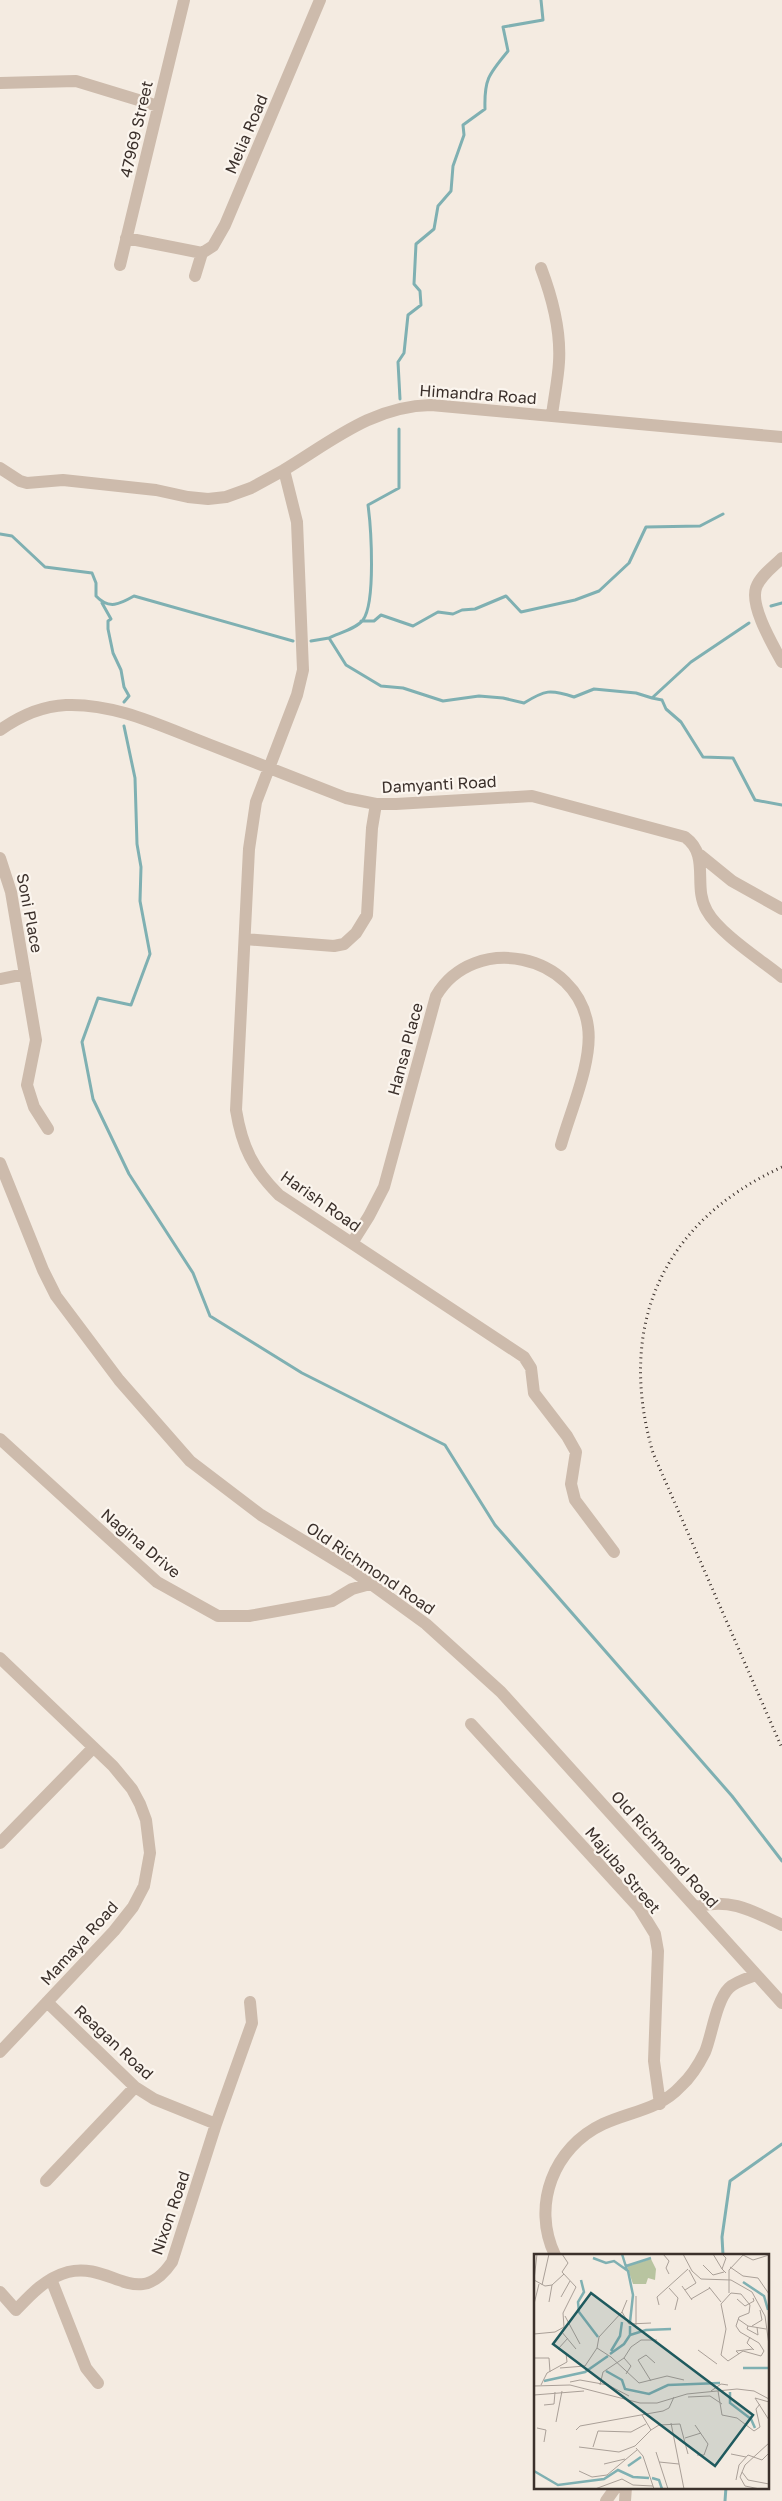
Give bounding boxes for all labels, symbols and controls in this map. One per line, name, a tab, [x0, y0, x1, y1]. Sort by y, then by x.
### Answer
street label: 47969 Street	[115, 79, 157, 179]
street label: Melia Road	[220, 91, 272, 177]
street label: Himandra Road	[419, 380, 537, 408]
street label: Damyanti Road	[381, 771, 497, 797]
street label: Soni Place	[12, 872, 48, 954]
street label: Hansa Place	[383, 1000, 427, 1098]
street label: Harish Road	[277, 1166, 365, 1236]
street label: Nagina Drive	[97, 1504, 185, 1582]
street label: Old Richmond Road	[303, 1517, 439, 1619]
street label: Old Richmond Road	[607, 1786, 723, 1912]
street label: Majuba Street	[581, 1823, 665, 1917]
street label: Mamaya Road	[36, 1897, 122, 1989]
street label: Reagan Road	[70, 2000, 158, 2084]
street label: Nixon Road	[146, 2168, 194, 2258]
inset map	[534, 2254, 770, 2488]

